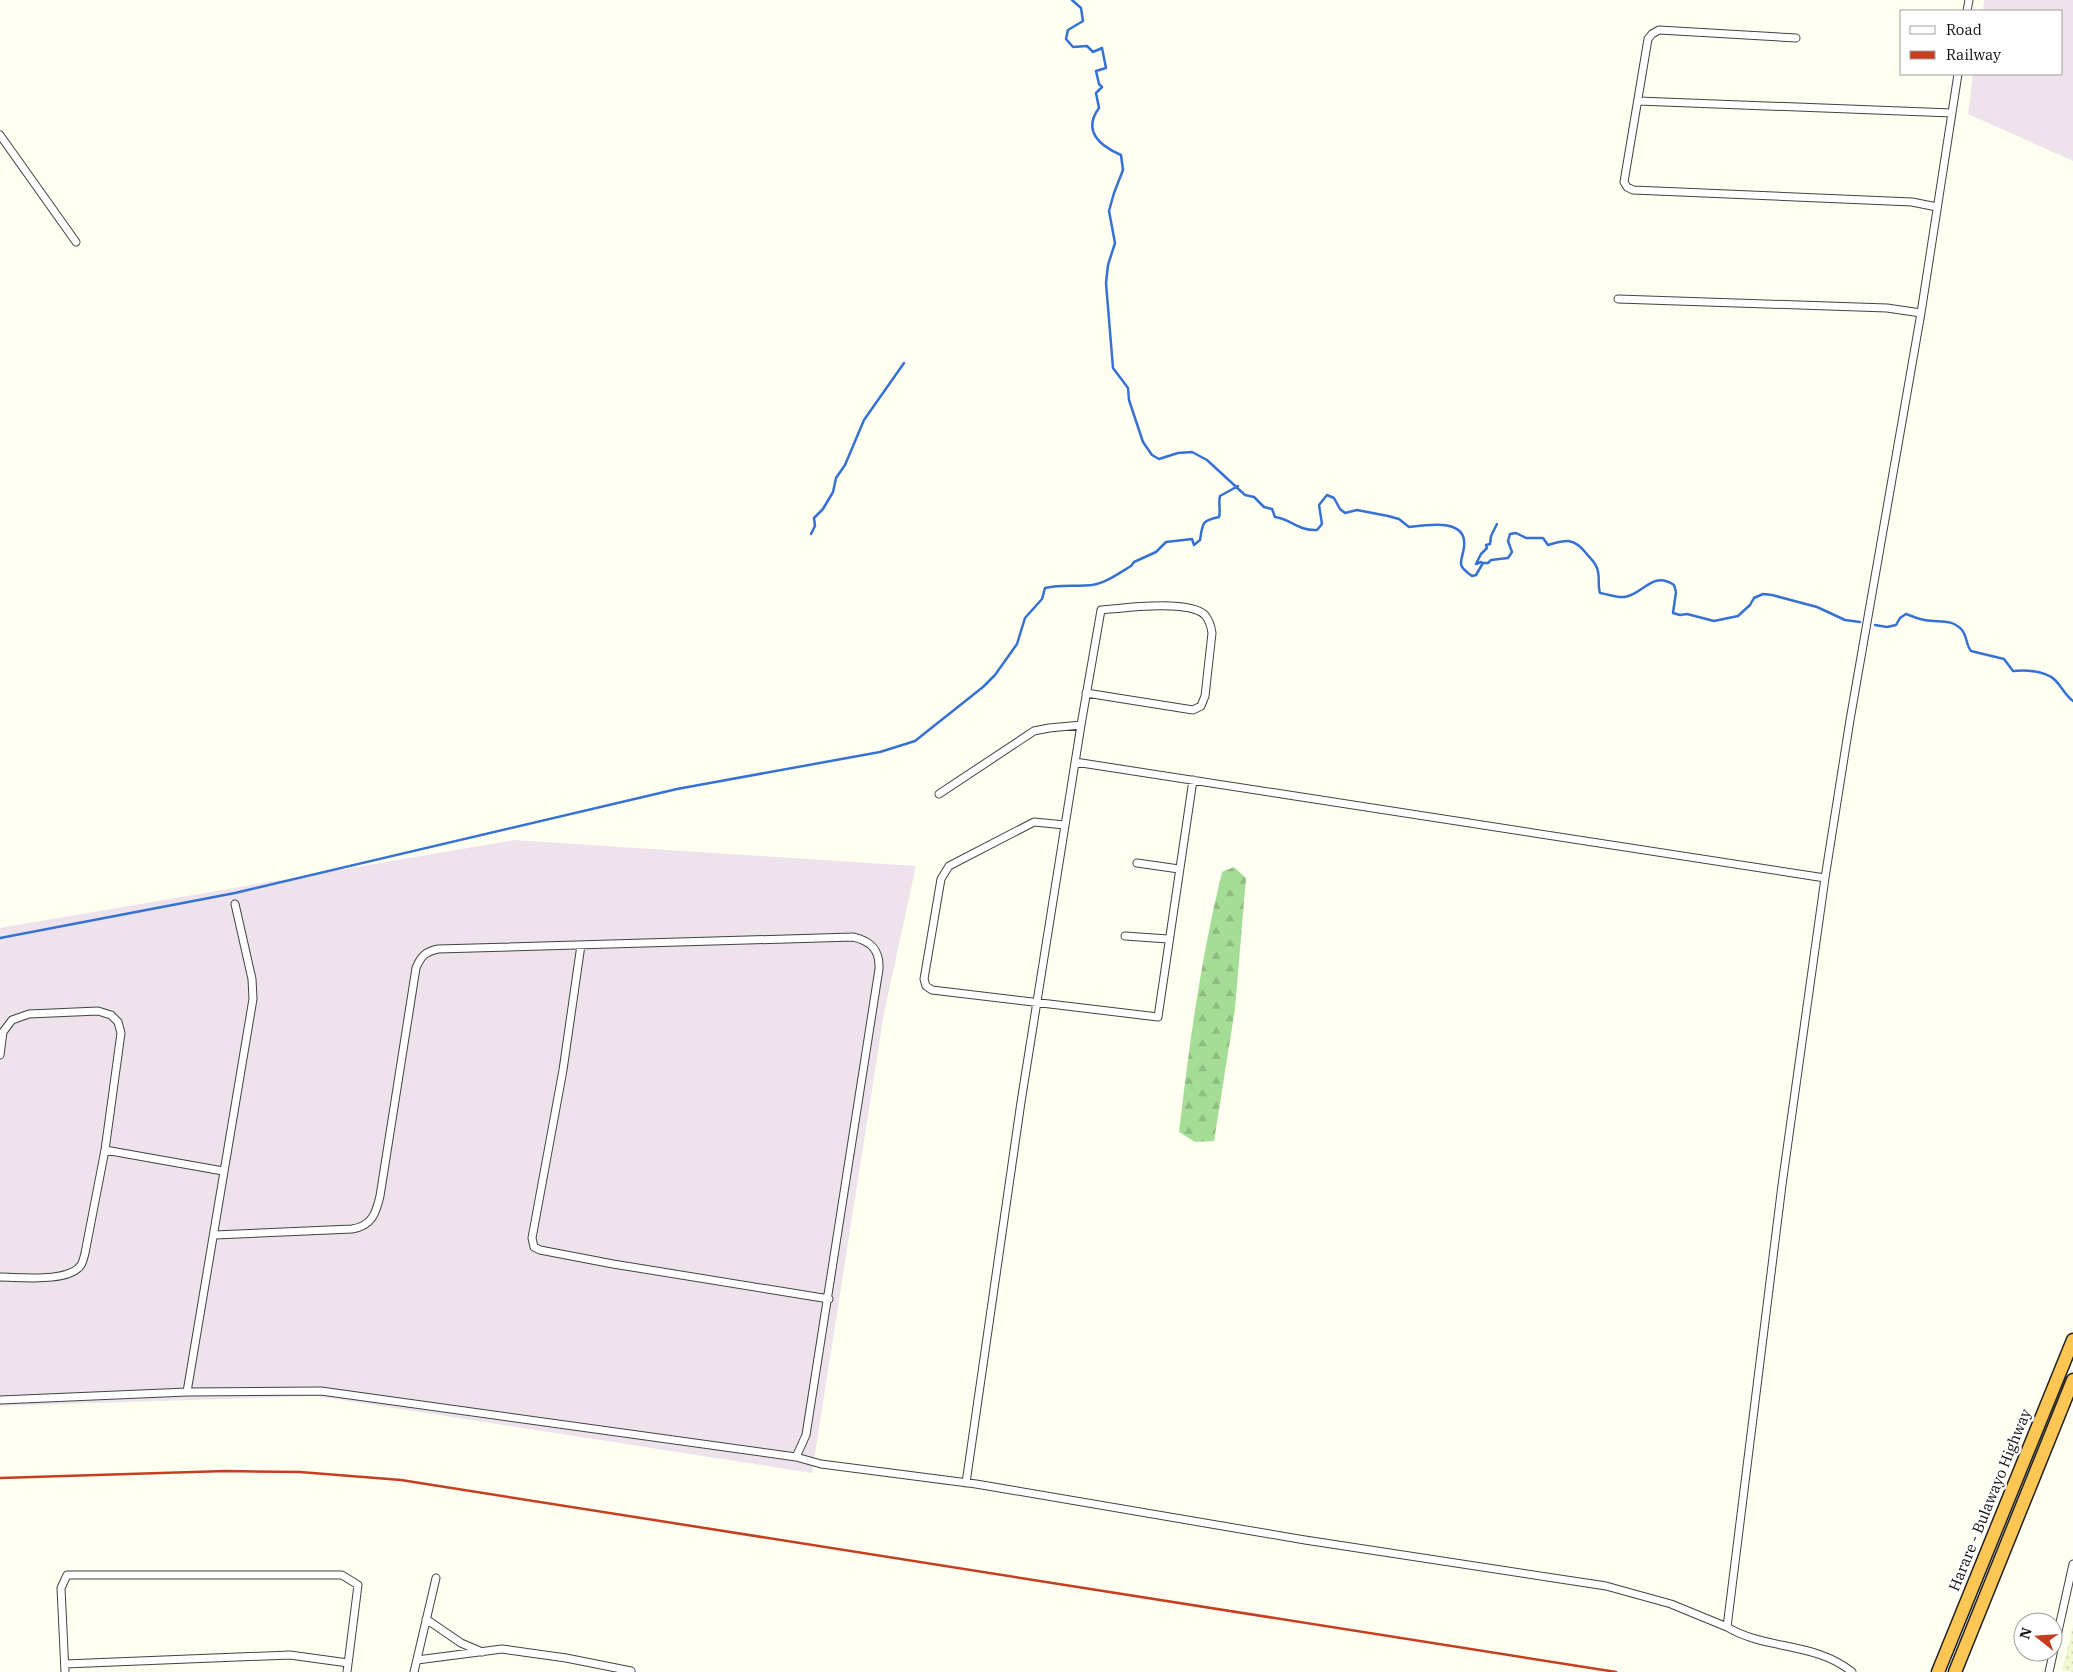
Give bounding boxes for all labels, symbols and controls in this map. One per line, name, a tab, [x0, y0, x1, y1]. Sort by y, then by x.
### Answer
legend	[1900, 10, 2063, 75]
text: Road	[1946, 20, 1982, 39]
text: Railway	[1946, 45, 2001, 64]
street label: Harare - Bulawayo Highway	[1944, 1406, 2035, 1594]
north arrow	[2013, 1612, 2063, 1662]
text: N	[2015, 1625, 2036, 1641]

